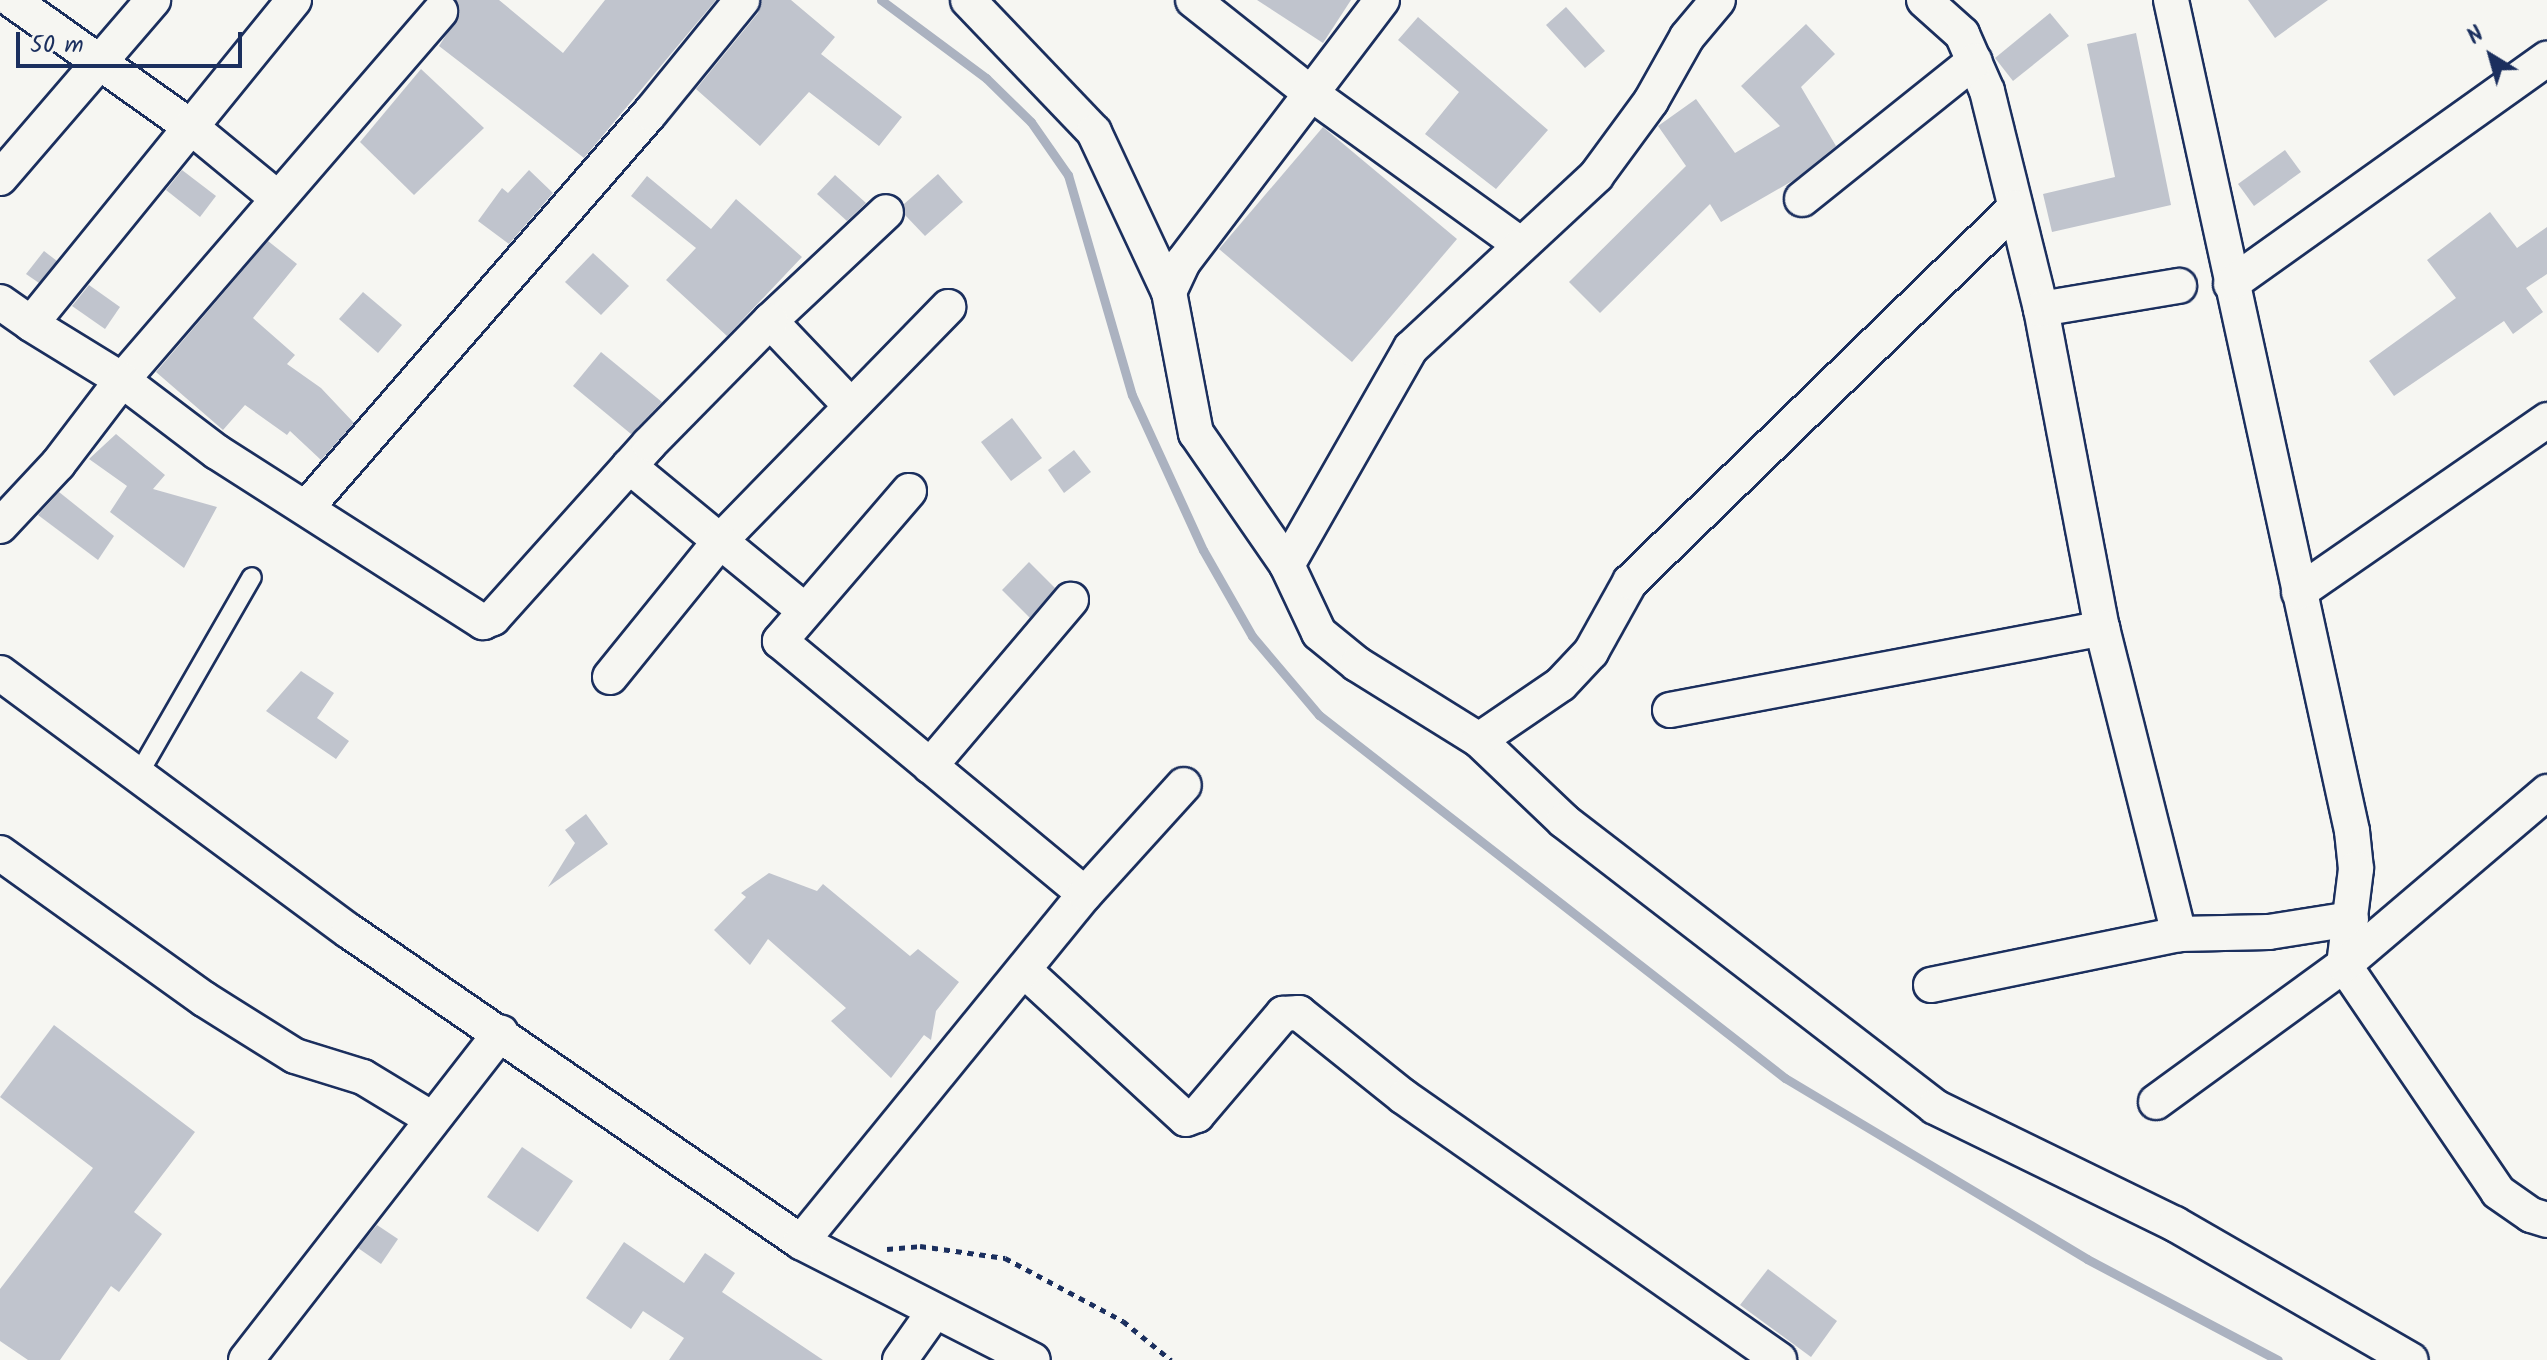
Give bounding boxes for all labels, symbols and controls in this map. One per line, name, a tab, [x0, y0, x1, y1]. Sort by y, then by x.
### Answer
scale bar	[20, 16, 246, 66]
north arrow	[2451, 16, 2531, 96]
text: N	[2460, 18, 2492, 55]
text: 50 m	[30, 26, 84, 65]

